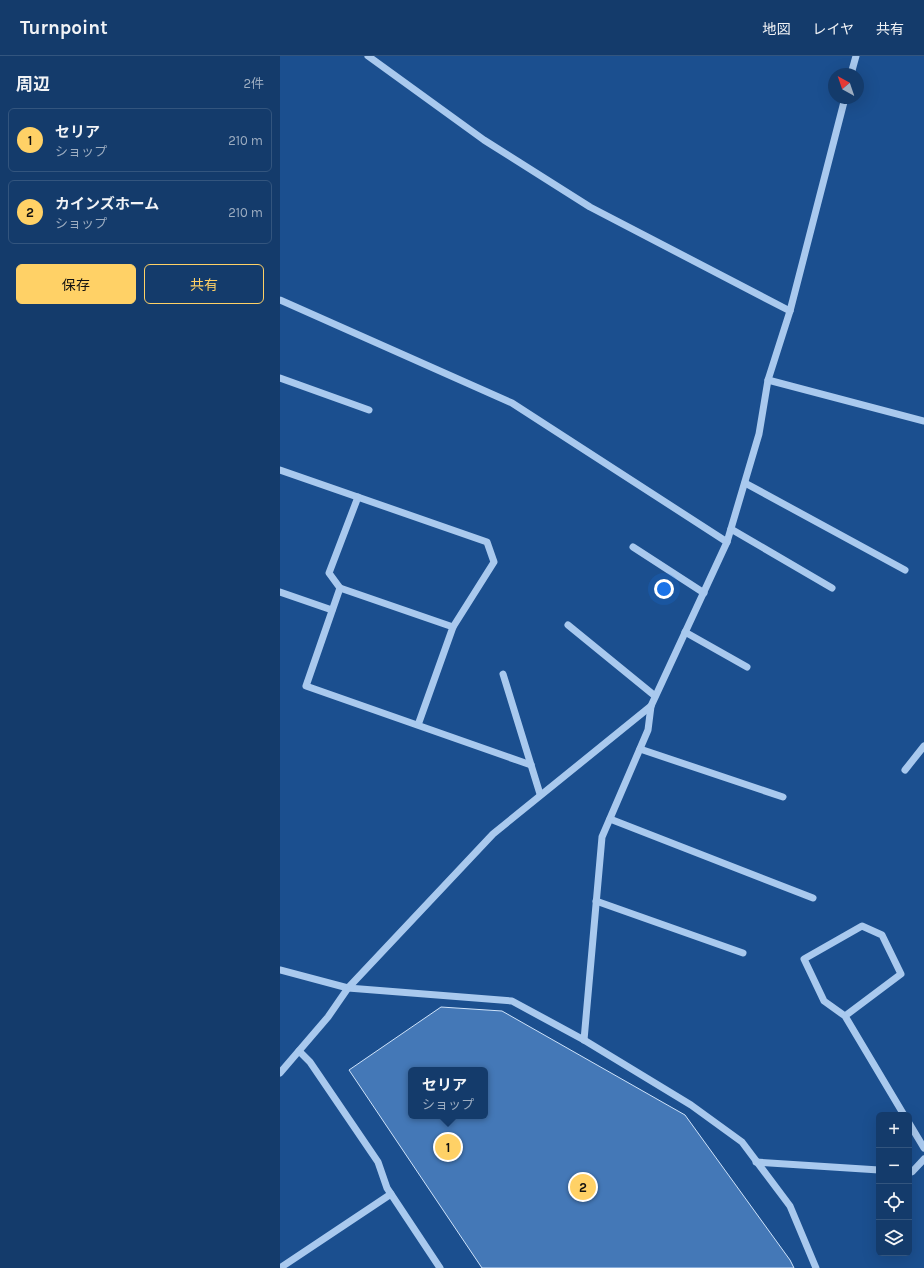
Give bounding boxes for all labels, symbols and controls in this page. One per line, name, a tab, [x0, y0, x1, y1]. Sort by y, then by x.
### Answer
text: Turnpoint	[20, 17, 108, 39]
text: 地図	[762, 21, 790, 38]
text: レイヤ	[812, 21, 854, 38]
text: 共有	[876, 21, 904, 38]
north arrow	[828, 68, 864, 104]
text: 周辺	[16, 74, 50, 94]
text: 2件	[243, 76, 264, 91]
text: セリア	[55, 123, 100, 141]
text: 1	[28, 133, 32, 148]
text: 210 m	[228, 133, 263, 148]
text: ショップ	[55, 144, 107, 159]
text: カインズホーム	[55, 195, 159, 213]
text: 2	[26, 205, 34, 220]
text: 210 m	[228, 205, 263, 220]
text: ショップ	[55, 216, 107, 231]
button: 保存	[16, 264, 136, 304]
button: 共有	[144, 264, 264, 304]
your location	[654, 579, 674, 599]
popup	[408, 1067, 488, 1119]
text: セリア	[422, 1076, 467, 1094]
text: ショップ	[422, 1097, 474, 1112]
map controls	[876, 1112, 912, 1256]
button: +	[876, 1112, 912, 1148]
pin: 1	[435, 1132, 461, 1162]
button: −	[876, 1148, 912, 1184]
pin: 2	[570, 1172, 596, 1202]
button: locate	[876, 1184, 912, 1220]
button: layers	[876, 1220, 912, 1256]

